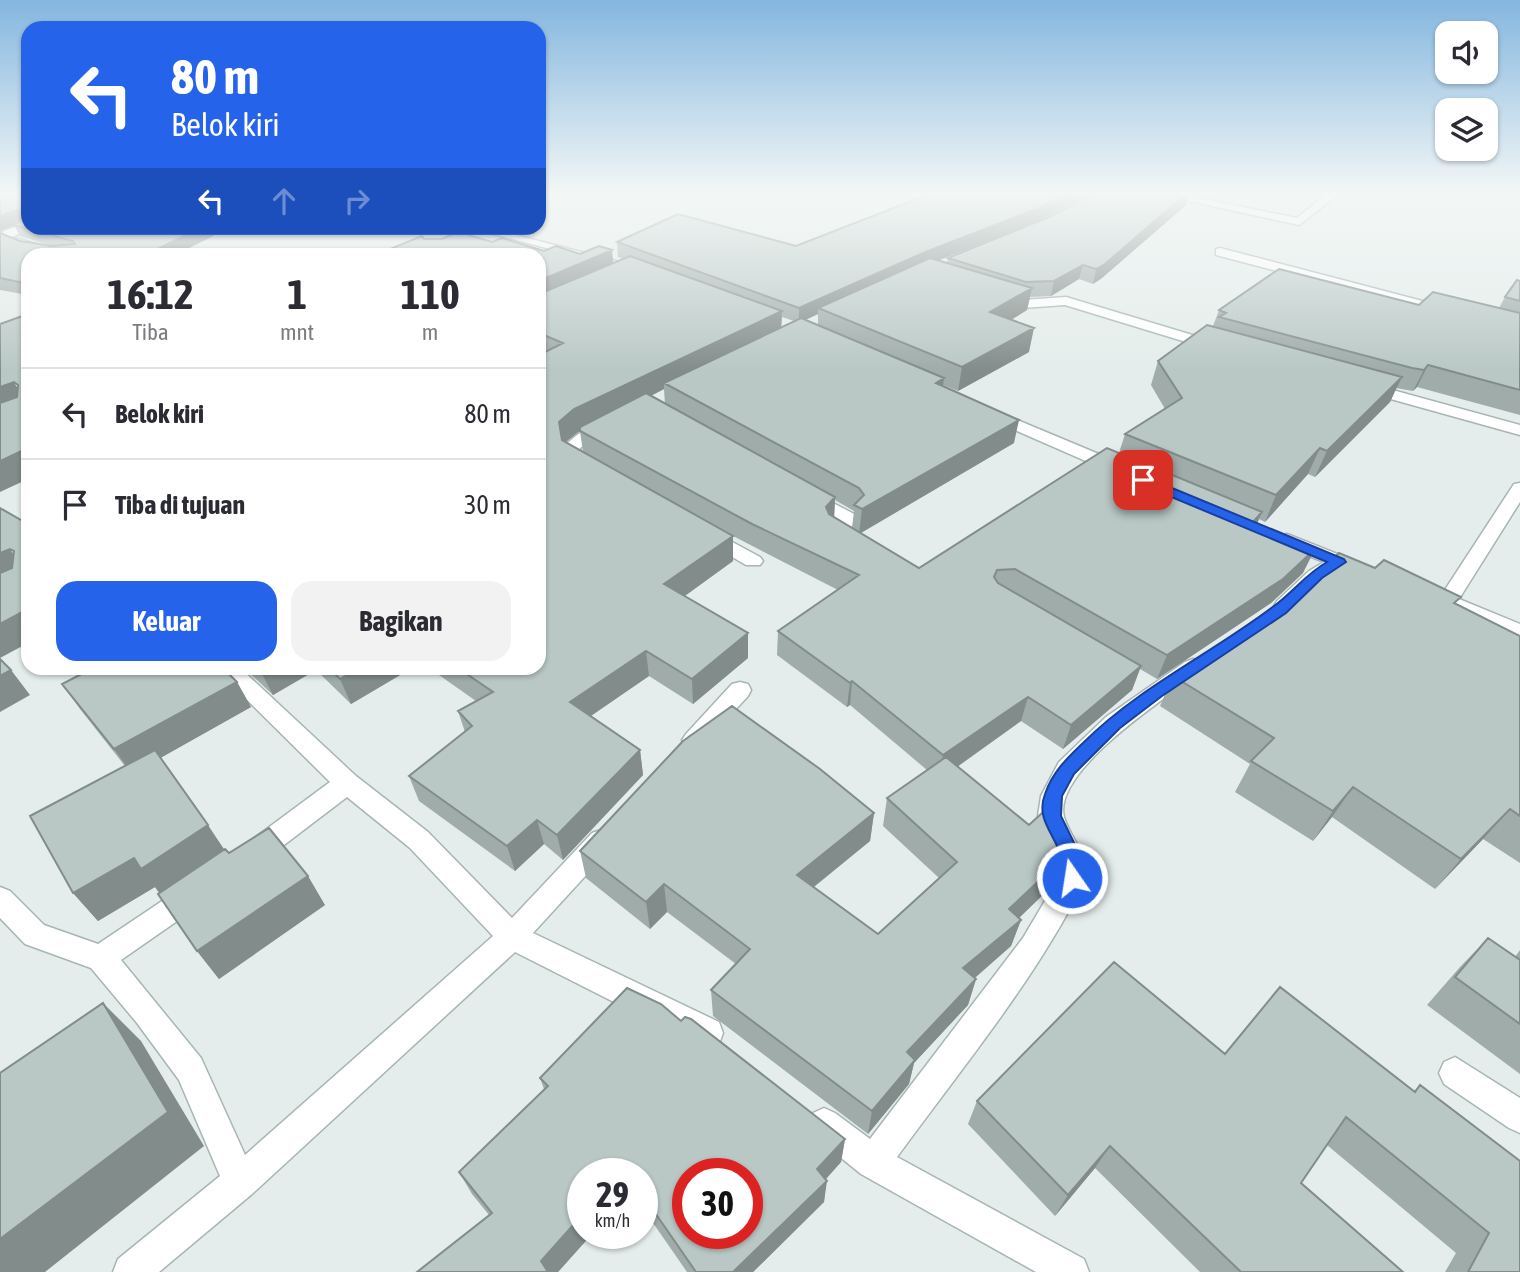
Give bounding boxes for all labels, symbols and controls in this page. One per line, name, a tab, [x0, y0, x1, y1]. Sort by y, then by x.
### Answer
map controls	[1435, 21, 1498, 161]
button: sound	[1435, 21, 1498, 84]
text: 80 m	[171, 48, 259, 104]
icon: left	[56, 49, 147, 140]
button: layers	[1435, 98, 1498, 161]
text: Belok kiri	[171, 106, 280, 143]
icon: left	[192, 182, 230, 220]
icon: ahead	[265, 182, 303, 220]
icon: right	[338, 182, 376, 220]
text: 16:12	[107, 270, 194, 318]
text: 1	[287, 270, 307, 318]
text: 110	[400, 270, 460, 318]
text: Tiba	[132, 319, 169, 345]
text: mnt	[280, 319, 314, 345]
text: m	[422, 319, 438, 345]
icon: left	[56, 395, 94, 433]
text: Belok kiri	[115, 399, 204, 429]
text: 80 m	[464, 399, 511, 429]
pin	[1113, 450, 1173, 510]
icon: arrive	[1124, 461, 1162, 499]
icon: arrive	[56, 486, 94, 524]
text: Tiba di tujuan	[115, 490, 245, 520]
text: 30 m	[464, 490, 511, 520]
button: Keluar	[56, 581, 277, 661]
button: Bagikan	[291, 581, 511, 661]
position arrow	[1035, 841, 1109, 915]
speed limit sign: 30	[672, 1158, 763, 1249]
text: 29	[596, 1174, 629, 1214]
text: km/h	[595, 1210, 630, 1231]

